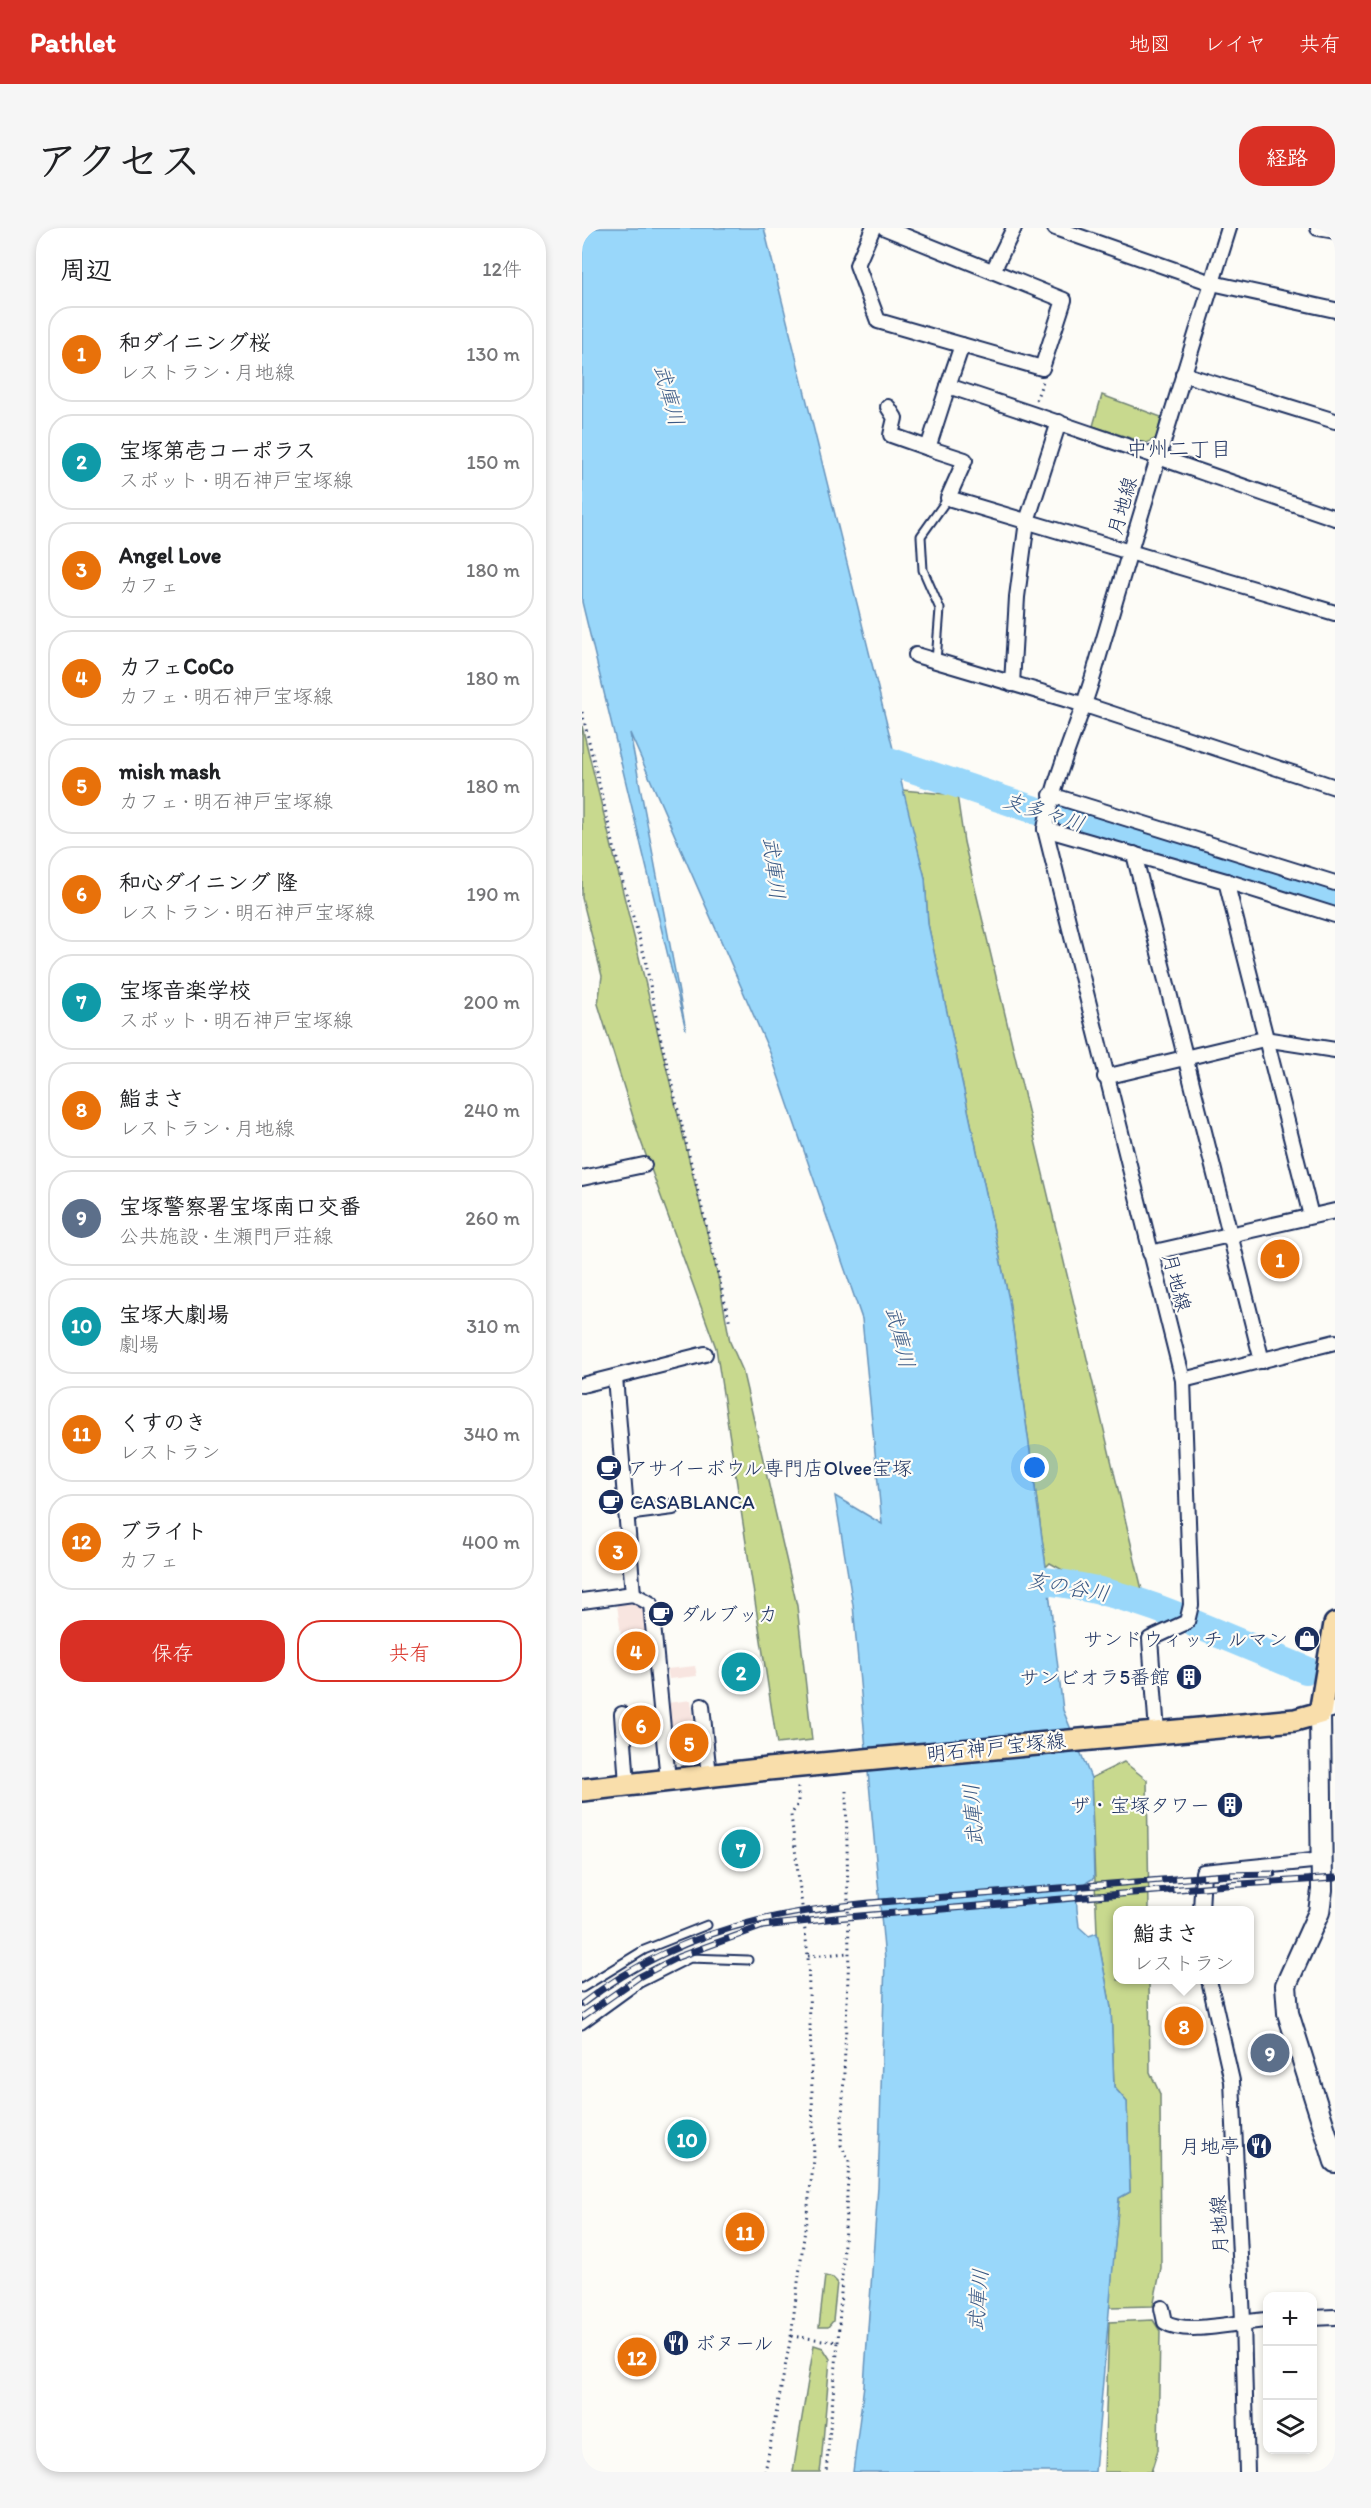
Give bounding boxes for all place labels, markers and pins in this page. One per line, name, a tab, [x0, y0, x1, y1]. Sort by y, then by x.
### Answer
pin: 1	[1260, 1236, 1300, 1282]
cafe icon: アサイーボウル専門店Olvee宝塚	[594, 1453, 624, 1483]
place label: アサイーボウル専門店Olvee宝塚	[628, 1456, 912, 1480]
cafe icon: CASABLANCA	[596, 1487, 626, 1517]
place label: CASABLANCA	[630, 1490, 755, 1514]
pin: 3	[598, 1528, 638, 1574]
cafe icon: ダルブッカ	[646, 1599, 676, 1629]
place label: ダルブッカ	[680, 1602, 778, 1626]
shop icon: サンドウィッチ ルマン	[1292, 1624, 1322, 1654]
place label: サンドウィッチ ルマン	[1083, 1627, 1288, 1651]
pin: 4	[616, 1628, 656, 1674]
pin: 2	[722, 1650, 760, 1694]
building icon: サンビオラ5番館	[1174, 1662, 1204, 1692]
place label: サンビオラ5番館	[1020, 1665, 1170, 1689]
pin: 6	[622, 1702, 660, 1748]
pin: 5	[670, 1720, 708, 1766]
building icon: ザ・宝塚タワー	[1215, 1790, 1245, 1820]
place label: ザ・宝塚タワー	[1070, 1793, 1210, 1817]
pin: 7	[722, 1826, 760, 1872]
pin: 8	[1164, 2004, 1204, 2048]
pin: 9	[1250, 2030, 1290, 2076]
pin: 10	[668, 2116, 706, 2162]
restaurant icon: 月地亭	[1244, 2131, 1274, 2161]
place label: 月地亭	[1180, 2134, 1240, 2158]
pin: 11	[726, 2210, 764, 2254]
restaurant icon: ボヌール	[661, 2328, 691, 2358]
place label: ボヌール	[695, 2331, 774, 2355]
pin: 12	[618, 2334, 656, 2380]

